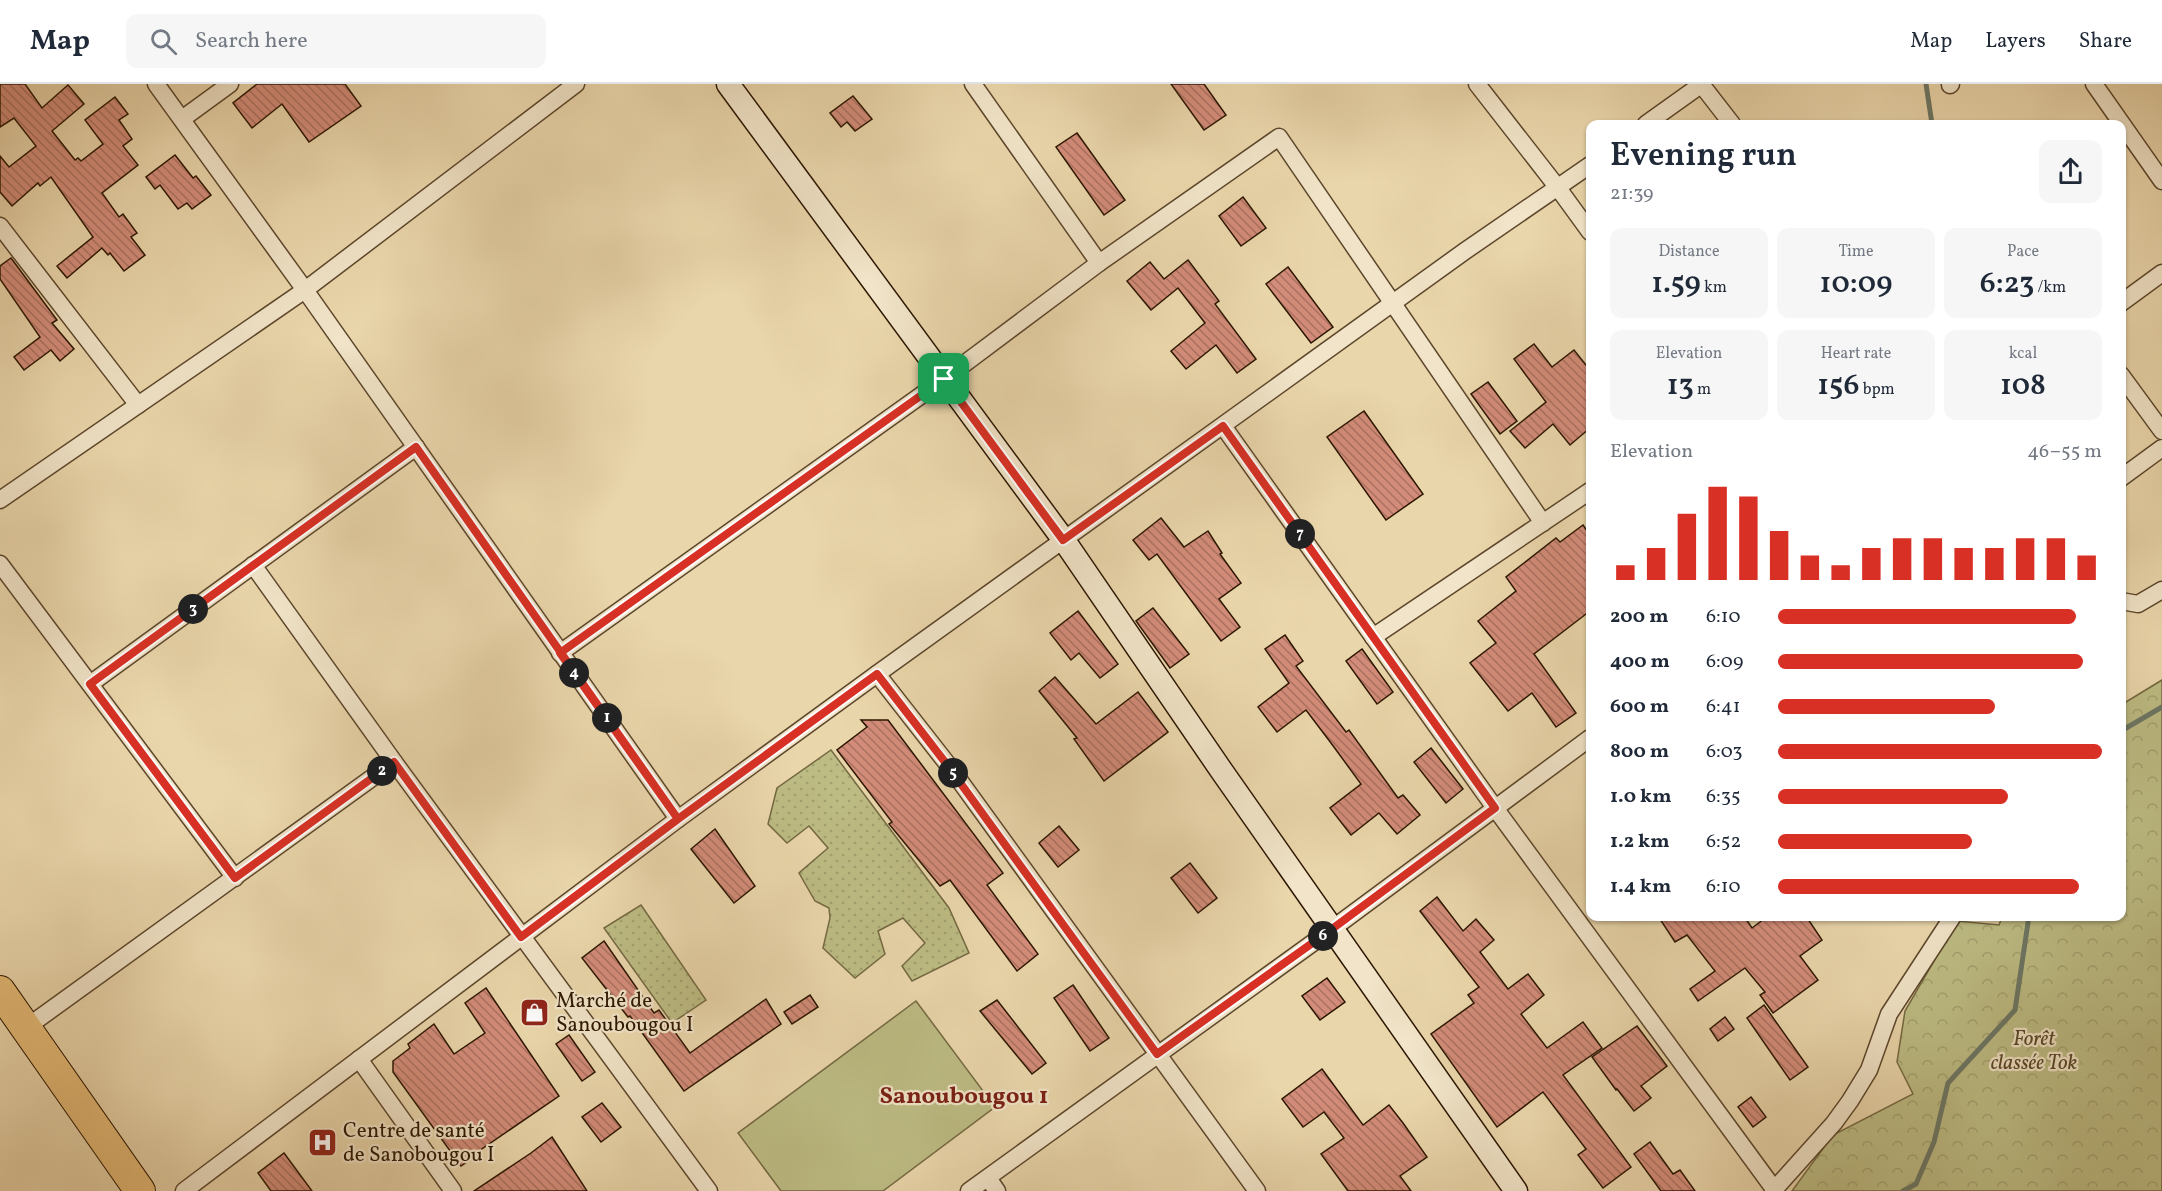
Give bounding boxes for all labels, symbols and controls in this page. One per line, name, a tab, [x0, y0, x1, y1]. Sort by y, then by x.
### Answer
search box	[126, 14, 546, 68]
text: Map	[30, 22, 90, 61]
icon: search	[147, 25, 180, 58]
text: Search here	[195, 26, 308, 57]
text: Map	[1910, 27, 1952, 56]
text: Layers	[1985, 27, 2046, 56]
text: Share	[2079, 27, 2132, 56]
text: Evening run	[1610, 134, 1797, 180]
button: share	[2039, 140, 2102, 203]
text: 21:39	[1610, 180, 1653, 208]
text: Distance	[1658, 241, 1720, 263]
text: Time	[1838, 241, 1874, 263]
text: Pace	[2007, 241, 2039, 263]
text: 1.59	[1651, 263, 1701, 305]
text: 10:09	[1820, 263, 1892, 305]
text: 6:23	[1980, 263, 2034, 305]
text: km	[1701, 277, 1727, 299]
text: /km	[2034, 277, 2066, 299]
text: Elevation	[1656, 343, 1722, 365]
text: Heart rate	[1821, 343, 1891, 365]
text: kcal	[2009, 343, 2037, 365]
pin	[918, 353, 969, 404]
icon: arrive	[927, 362, 960, 395]
text: 13	[1667, 365, 1694, 407]
text: 156	[1817, 365, 1860, 407]
text: 108	[2000, 365, 2046, 407]
text: m	[1694, 379, 1711, 401]
text: bpm	[1860, 379, 1895, 401]
text: Elevation	[1610, 438, 1693, 466]
text: 46–55 m	[2027, 438, 2102, 466]
pin: 7	[1285, 519, 1315, 549]
text: 7	[1296, 523, 1304, 545]
pin: 3	[178, 594, 208, 624]
text: 3	[189, 598, 197, 620]
text: 200 m	[1610, 603, 1668, 631]
text: 6:10	[1706, 603, 1741, 631]
text: 400 m	[1610, 648, 1670, 676]
text: 6:09	[1706, 648, 1743, 676]
pin: 4	[559, 658, 589, 688]
text: 4	[569, 662, 579, 684]
text: 600 m	[1610, 693, 1669, 721]
text: 6:41	[1706, 693, 1741, 721]
pin: 1	[592, 703, 622, 733]
text: 1	[604, 707, 610, 729]
text: 800 m	[1610, 738, 1669, 766]
text: 6:03	[1706, 738, 1743, 766]
pin: 2	[367, 756, 397, 786]
pin: 5	[938, 758, 968, 788]
text: 2	[378, 760, 386, 782]
text: 5	[949, 762, 957, 784]
text: 1.0 km	[1610, 783, 1672, 811]
text: 6:35	[1706, 783, 1741, 811]
text: 1.2 km	[1610, 828, 1670, 856]
text: 6:52	[1706, 828, 1741, 856]
text: 1.4 km	[1610, 873, 1671, 901]
text: 6:10	[1706, 873, 1741, 901]
pin: 6	[1308, 921, 1338, 951]
text: 6	[1319, 925, 1327, 947]
place label: Marché de Sanoubougou I	[556, 987, 694, 1040]
shop icon: Marché de Sanoubougou I	[519, 996, 551, 1028]
park label: Forêt classée Tok	[1991, 1025, 2078, 1078]
district label: Sanoubougou 1	[879, 1080, 1049, 1114]
place label: Centre de santé de Sanobougou I	[343, 1117, 494, 1170]
hospital icon: Centre de santé de Sanobougou I	[306, 1126, 338, 1158]

